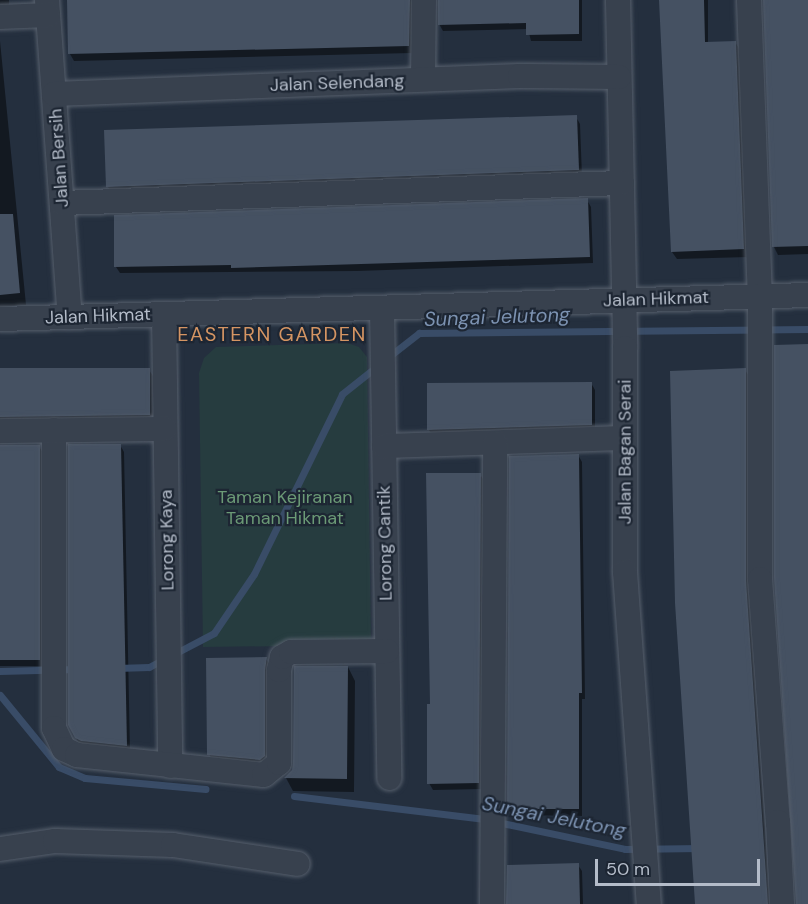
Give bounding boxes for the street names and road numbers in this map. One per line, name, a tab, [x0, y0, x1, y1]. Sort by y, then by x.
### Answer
street label: Jalan Selendang	[269, 70, 405, 96]
street label: Jalan Bersih	[45, 108, 73, 208]
street label: Jalan Hikmat	[603, 286, 709, 312]
street label: Jalan Hikmat	[45, 303, 151, 329]
street label: Jalan Bagan Serai	[614, 380, 636, 524]
street label: Lorong Cantik	[373, 485, 397, 601]
street label: Lorong Kaya	[155, 489, 179, 591]

